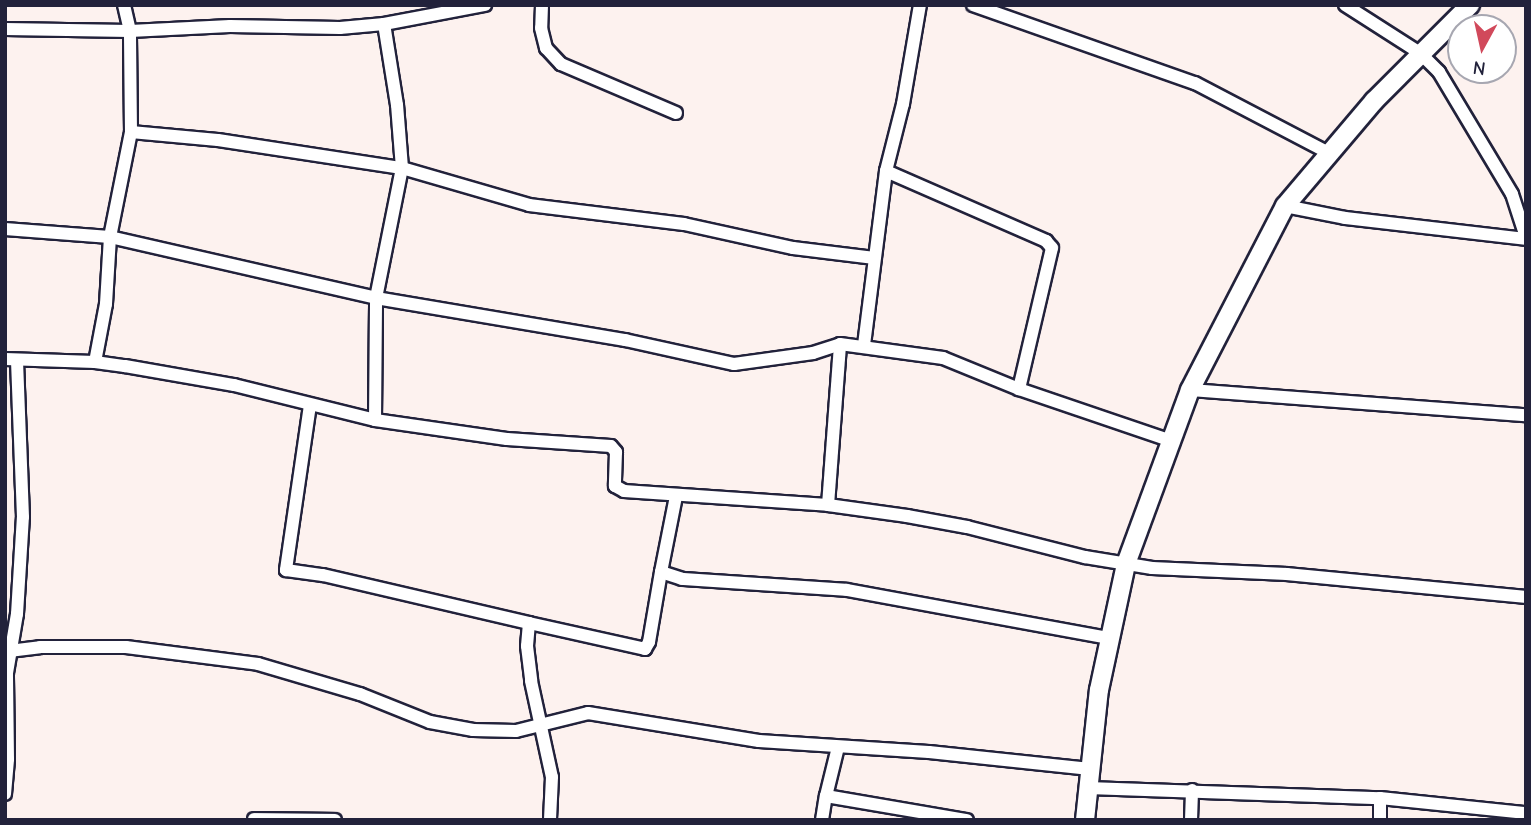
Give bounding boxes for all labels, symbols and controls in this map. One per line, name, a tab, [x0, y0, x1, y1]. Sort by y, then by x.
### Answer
north arrow	[1447, 14, 1517, 84]
text: N	[1472, 56, 1487, 80]

